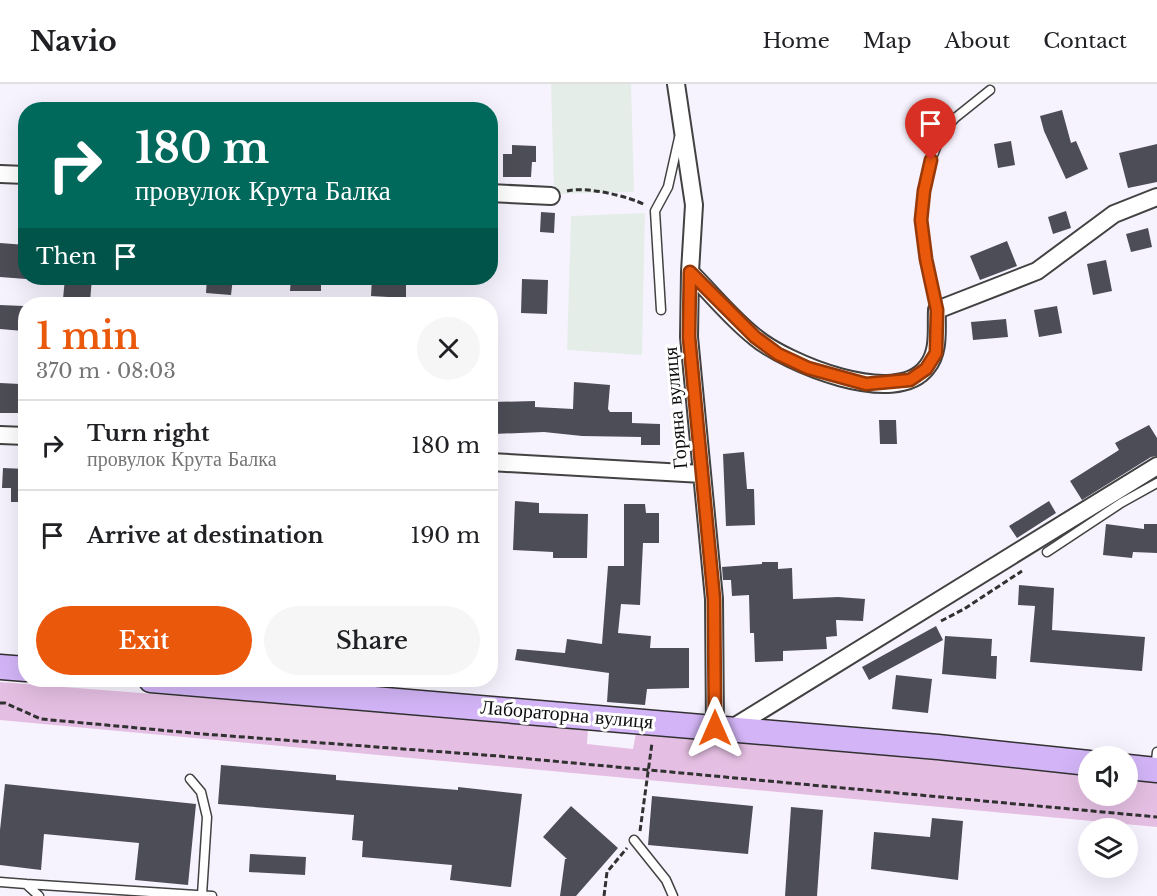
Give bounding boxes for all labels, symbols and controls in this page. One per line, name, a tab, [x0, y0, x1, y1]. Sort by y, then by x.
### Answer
text: Navio	[30, 24, 117, 59]
text: Home	[763, 28, 830, 54]
text: Map	[863, 28, 911, 54]
text: About	[944, 28, 1010, 54]
text: Contact	[1043, 28, 1127, 54]
pin	[905, 98, 956, 160]
icon: arrive	[914, 107, 947, 140]
text: 180 m	[135, 122, 269, 174]
icon: right	[36, 126, 114, 204]
text: провулок Крута Балка	[135, 174, 391, 207]
icon: arrive	[109, 240, 142, 273]
text: Then	[36, 243, 97, 270]
text: 1 min	[36, 314, 140, 359]
button: close	[417, 317, 480, 380]
street label: Горяна вулиця	[658, 346, 692, 470]
text: 370 m · 08:03	[36, 359, 176, 383]
text: Turn right	[87, 420, 209, 447]
icon: right	[36, 429, 69, 462]
text: 180 m	[411, 432, 480, 459]
text: провулок Крута Балка	[87, 447, 277, 471]
icon: arrive	[36, 519, 69, 552]
text: Arrive at destination	[87, 522, 324, 549]
text: 190 m	[410, 522, 480, 549]
button: Exit	[36, 606, 252, 675]
button: Share	[264, 606, 480, 675]
street label: Лабораторна вулиця	[480, 694, 654, 734]
position arrow	[683, 696, 747, 760]
map controls	[1078, 746, 1138, 878]
button: sound	[1078, 746, 1138, 806]
button: layers	[1078, 818, 1138, 878]

